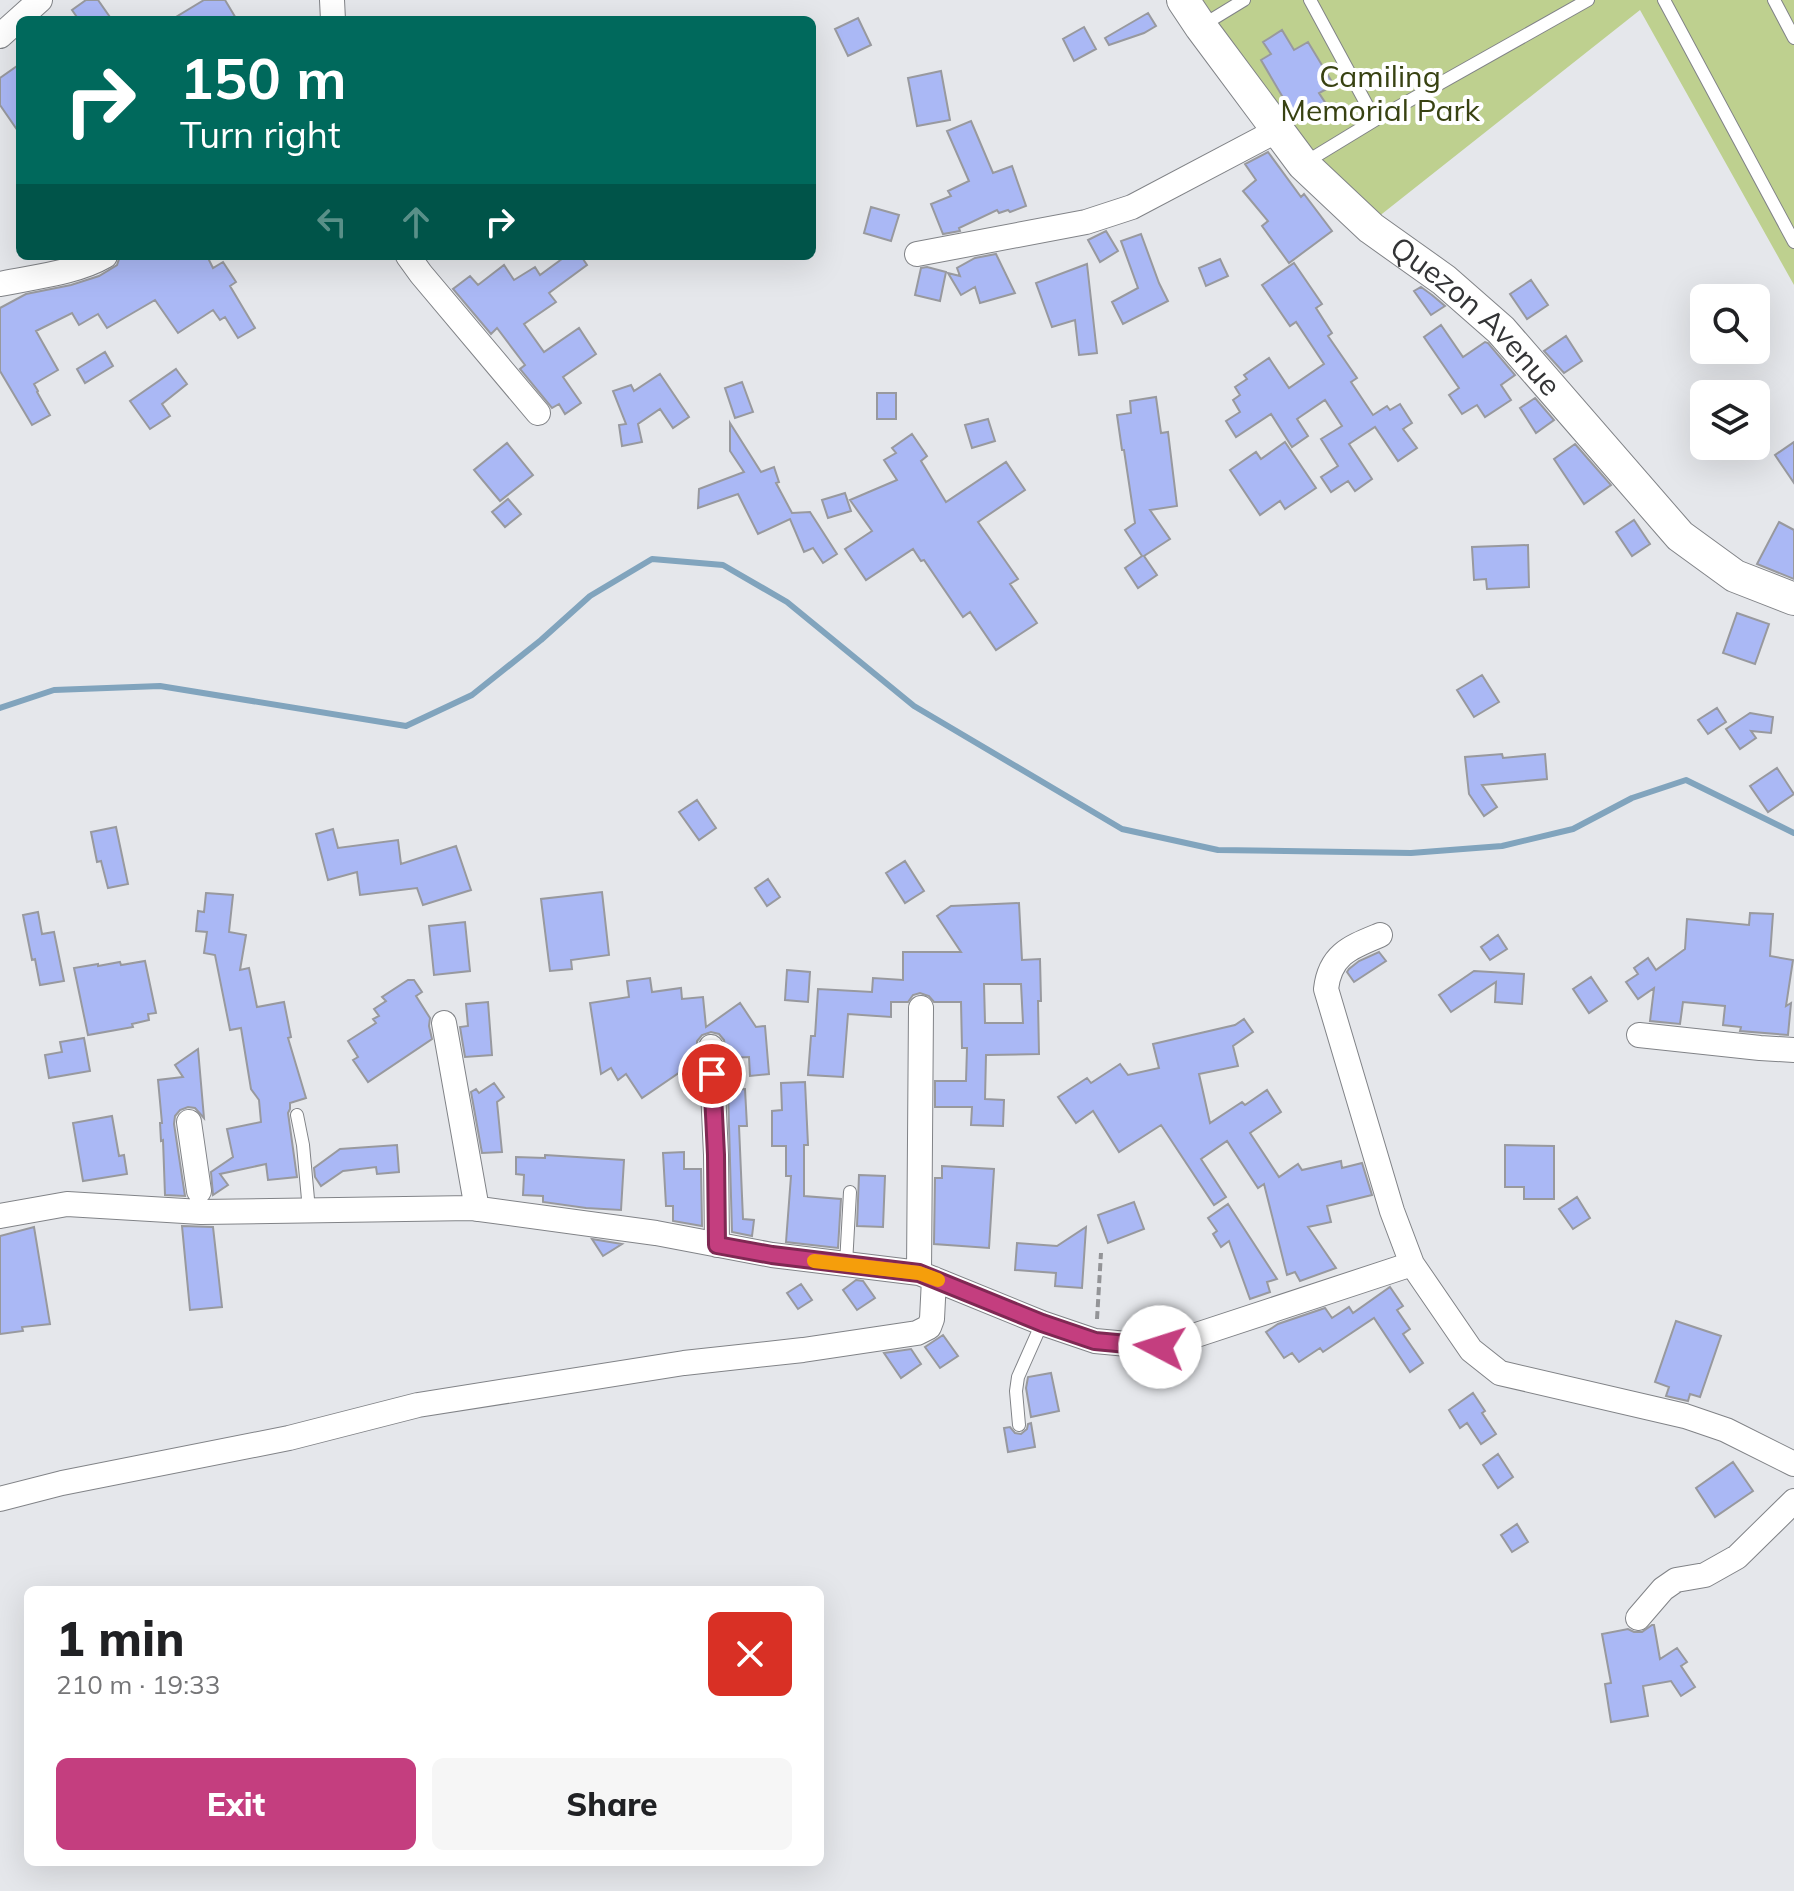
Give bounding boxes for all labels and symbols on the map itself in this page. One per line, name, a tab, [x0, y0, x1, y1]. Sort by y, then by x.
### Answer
park label: Camiling Memorial Park	[1280, 57, 1480, 129]
street label: Quezon Avenue	[1383, 228, 1570, 403]
pin	[678, 1040, 746, 1108]
position arrow	[1118, 1305, 1202, 1389]

